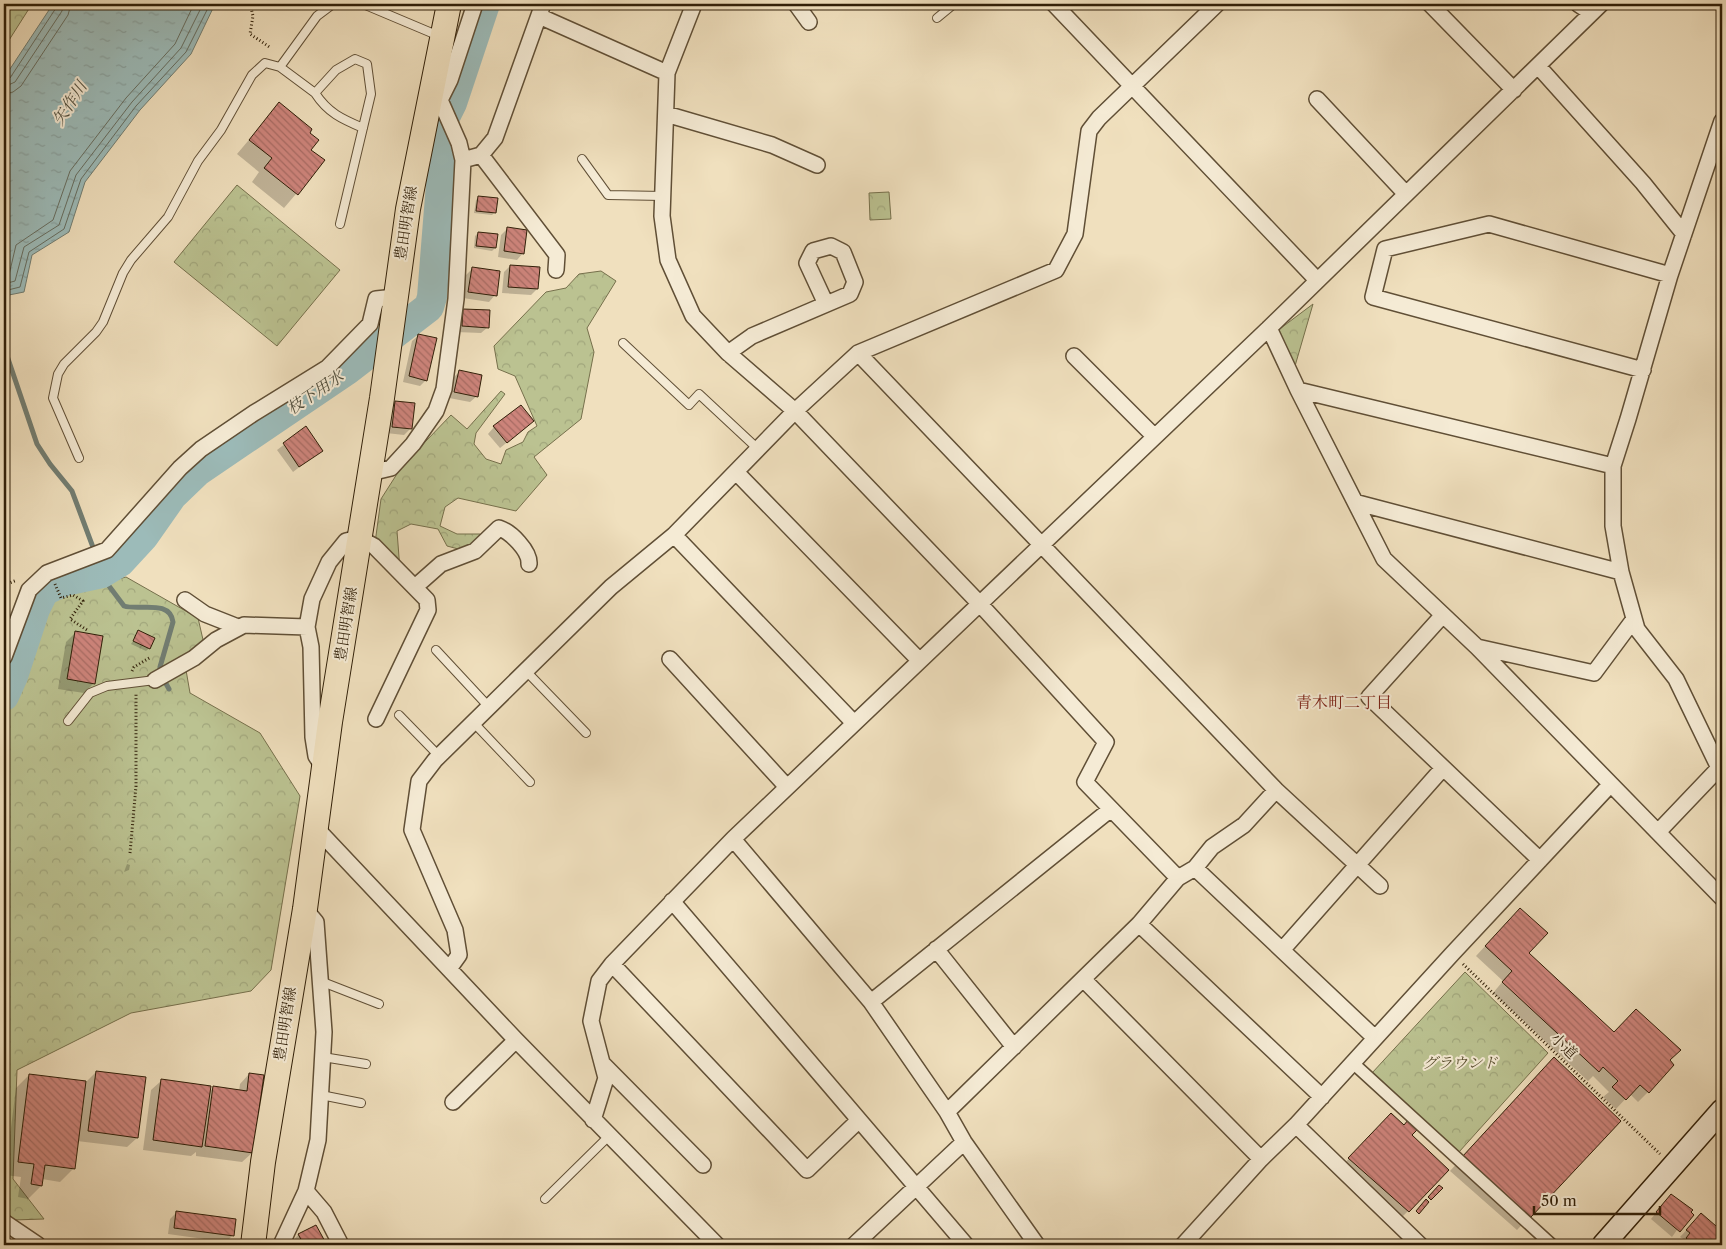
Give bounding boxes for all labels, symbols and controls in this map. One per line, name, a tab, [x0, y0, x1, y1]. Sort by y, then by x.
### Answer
water label: 矢作川	[48, 76, 92, 129]
street label: 豊田明智線	[390, 184, 421, 261]
water label: 枝下用水	[283, 365, 349, 418]
street label: 豊田明智線	[330, 585, 361, 662]
district label: 青木町二丁目	[1296, 692, 1392, 712]
street label: 豊田明智線	[269, 985, 300, 1062]
street label: 小道	[1547, 1028, 1582, 1063]
park label: グラウンド	[1422, 1053, 1498, 1072]
scale bar	[1534, 1184, 1660, 1216]
text: 50 m	[1541, 1191, 1577, 1210]

